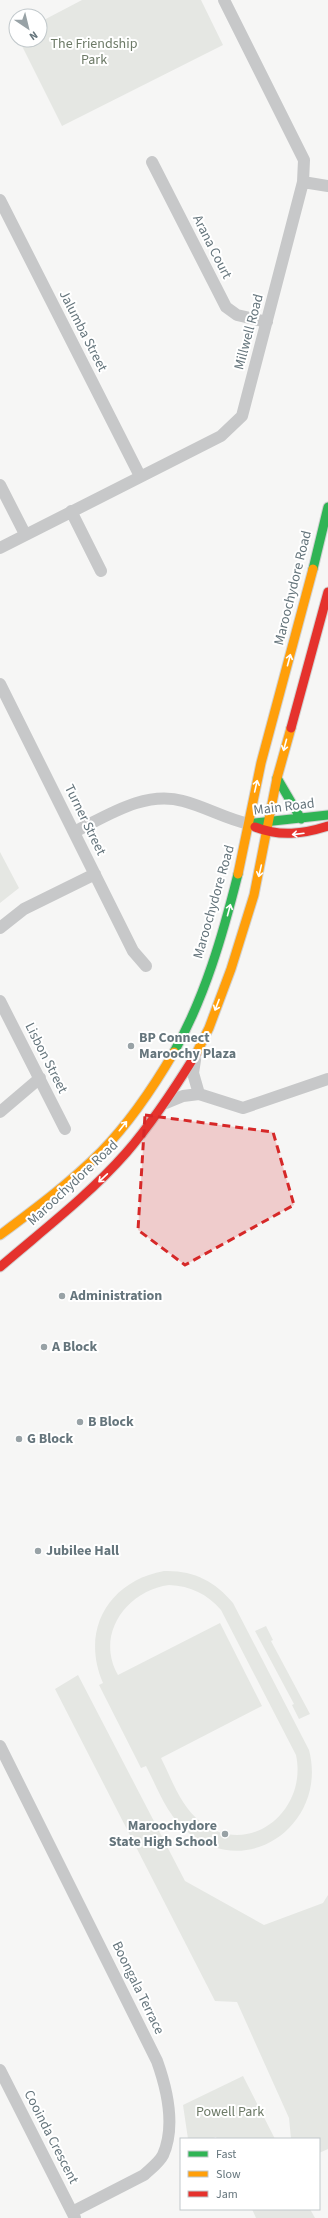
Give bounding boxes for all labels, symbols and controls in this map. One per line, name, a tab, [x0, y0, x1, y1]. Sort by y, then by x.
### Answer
north arrow	[8, 8, 48, 48]
text: N	[26, 28, 41, 44]
park label: The Friendship Park	[51, 34, 138, 70]
street label: Arana Court	[187, 211, 237, 283]
street label: Jalumba Street	[54, 287, 112, 375]
street label: Millwell Road	[229, 292, 269, 372]
street label: Maroochydore Road	[269, 529, 317, 647]
one-way arrow	[286, 654, 293, 667]
one-way arrow	[281, 738, 288, 751]
one-way arrow	[253, 780, 260, 793]
street label: Turner Street	[59, 781, 111, 859]
street label: Main Road	[252, 793, 316, 821]
one-way arrow	[292, 830, 305, 837]
street label: Maroochydore Road	[188, 843, 240, 961]
one-way arrow	[255, 864, 263, 877]
one-way arrow	[225, 904, 233, 917]
one-way arrow	[213, 999, 221, 1011]
street label: Lisbon Street	[20, 1019, 73, 1097]
place label: BP Connect Maroochy Plaza	[139, 1028, 236, 1064]
marker: BP Connect Maroochy Plaza	[126, 1041, 136, 1051]
one-way arrow	[119, 1121, 128, 1132]
street label: Maroochydore Road	[23, 1136, 123, 1230]
one-way arrow	[98, 1173, 108, 1183]
place label: Administration	[69, 1286, 162, 1306]
marker: Administration	[57, 1291, 67, 1301]
place label: A Block	[51, 1337, 98, 1357]
marker: A Block	[39, 1342, 49, 1352]
place label: B Block	[88, 1412, 134, 1432]
marker: B Block	[75, 1417, 85, 1427]
place label: G Block	[27, 1429, 74, 1449]
marker: G Block	[14, 1434, 24, 1444]
place label: Jubilee Hall	[46, 1541, 119, 1561]
marker: Jubilee Hall	[33, 1546, 43, 1556]
place label: Maroochydore State High School	[109, 1816, 217, 1852]
marker: Maroochydore State High School	[220, 1829, 230, 1839]
street label: Boongala Terrace	[107, 1938, 169, 2038]
street label: Cooinda Crescent	[19, 2087, 83, 2188]
park label: Powell Park	[196, 2102, 264, 2122]
legend	[180, 2138, 320, 2210]
text: Fast	[216, 2146, 236, 2163]
text: Slow	[216, 2166, 241, 2183]
text: Jam	[216, 2186, 238, 2203]

